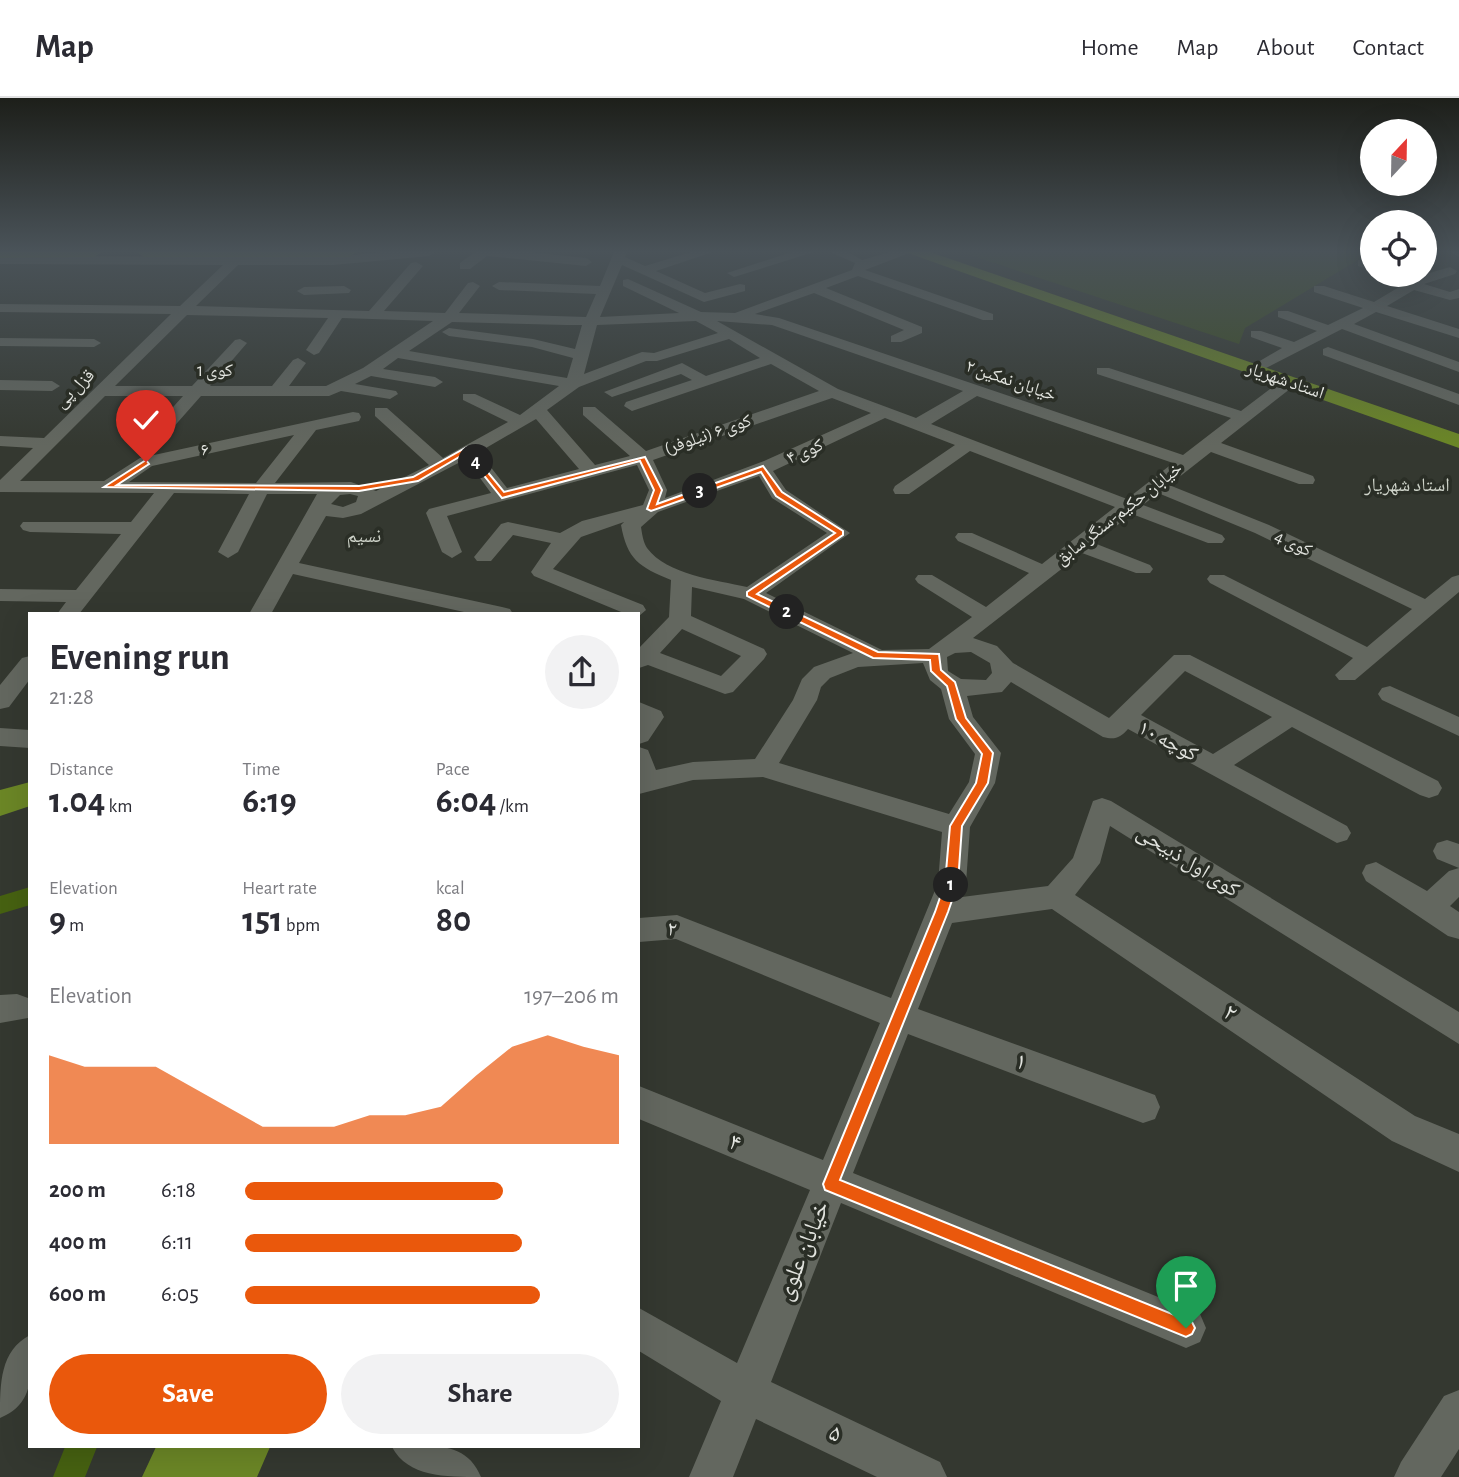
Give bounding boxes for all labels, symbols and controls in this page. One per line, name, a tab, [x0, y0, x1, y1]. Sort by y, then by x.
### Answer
text: Map	[35, 31, 94, 64]
text: Home	[1081, 36, 1139, 60]
text: Map	[1177, 36, 1219, 60]
text: About	[1257, 36, 1314, 60]
text: Contact	[1352, 36, 1424, 60]
north arrow	[1360, 119, 1437, 196]
map controls	[1360, 119, 1437, 287]
button: locate	[1360, 210, 1437, 287]
street label: خیابان نمکین ۲	[963, 357, 1058, 406]
street label: استاد شهریار	[1243, 359, 1326, 403]
street label: کوی 1	[197, 362, 234, 381]
street label: قزل پی	[52, 366, 99, 413]
pin	[116, 390, 176, 462]
icon: check	[127, 401, 165, 439]
street label: کوی ۶ (نیلوفر)	[662, 412, 755, 459]
street label: کوی ۴	[784, 436, 827, 469]
street label: ۶	[199, 440, 211, 460]
pin: 4	[458, 444, 494, 480]
text: 4	[471, 452, 480, 471]
street label: خیابان حکیم-سنگر سابق	[1052, 459, 1187, 570]
pin: 3	[682, 474, 718, 508]
district label: استاد شهریار	[1363, 476, 1450, 496]
text: 3	[695, 481, 704, 500]
district label: نسیم	[347, 527, 381, 548]
street label: کوی 4	[1271, 528, 1315, 561]
pin: 2	[770, 594, 804, 630]
text: 2	[782, 602, 791, 621]
button: share	[545, 635, 619, 709]
text: Evening run	[49, 639, 230, 677]
text: 21:28	[49, 686, 94, 709]
street label: کوچه ۱۰	[1135, 717, 1201, 766]
text: Distance	[49, 760, 113, 779]
text: Time	[242, 760, 280, 779]
text: Pace	[436, 760, 470, 779]
text: 1.04	[49, 784, 105, 819]
text: 6:19	[242, 784, 297, 819]
text: 6:04	[436, 784, 496, 819]
text: km	[105, 797, 132, 816]
text: /km	[496, 797, 529, 816]
street label: کوی اول ذبیحی	[1132, 821, 1243, 903]
pin: 1	[934, 868, 968, 902]
text: 1	[947, 875, 954, 894]
text: Elevation	[49, 879, 118, 898]
text: Heart rate	[242, 879, 317, 898]
text: kcal	[436, 879, 465, 898]
text: 9	[49, 903, 66, 938]
text: 151	[242, 903, 283, 938]
text: 80	[436, 903, 471, 938]
text: m	[66, 916, 84, 935]
text: bpm	[283, 916, 320, 935]
street label: ۲	[666, 918, 678, 940]
text: Elevation	[49, 985, 132, 1008]
text: 197–206 m	[524, 985, 619, 1008]
street label: ۲	[1219, 1000, 1241, 1026]
street label: ۱	[1012, 1049, 1030, 1075]
street label: ۴	[725, 1130, 745, 1156]
text: 200 m	[49, 1179, 106, 1202]
text: 6:18	[161, 1179, 196, 1202]
street label: خیابان علوی	[772, 1198, 835, 1304]
text: 400 m	[49, 1231, 107, 1254]
text: 6:11	[161, 1231, 193, 1254]
pin	[1156, 1256, 1216, 1328]
icon: arrive	[1167, 1267, 1205, 1305]
text: 600 m	[49, 1283, 106, 1306]
text: 6:05	[161, 1283, 199, 1306]
button: Save	[49, 1354, 327, 1434]
button: Share	[341, 1354, 619, 1434]
street label: ۵	[825, 1421, 845, 1447]

